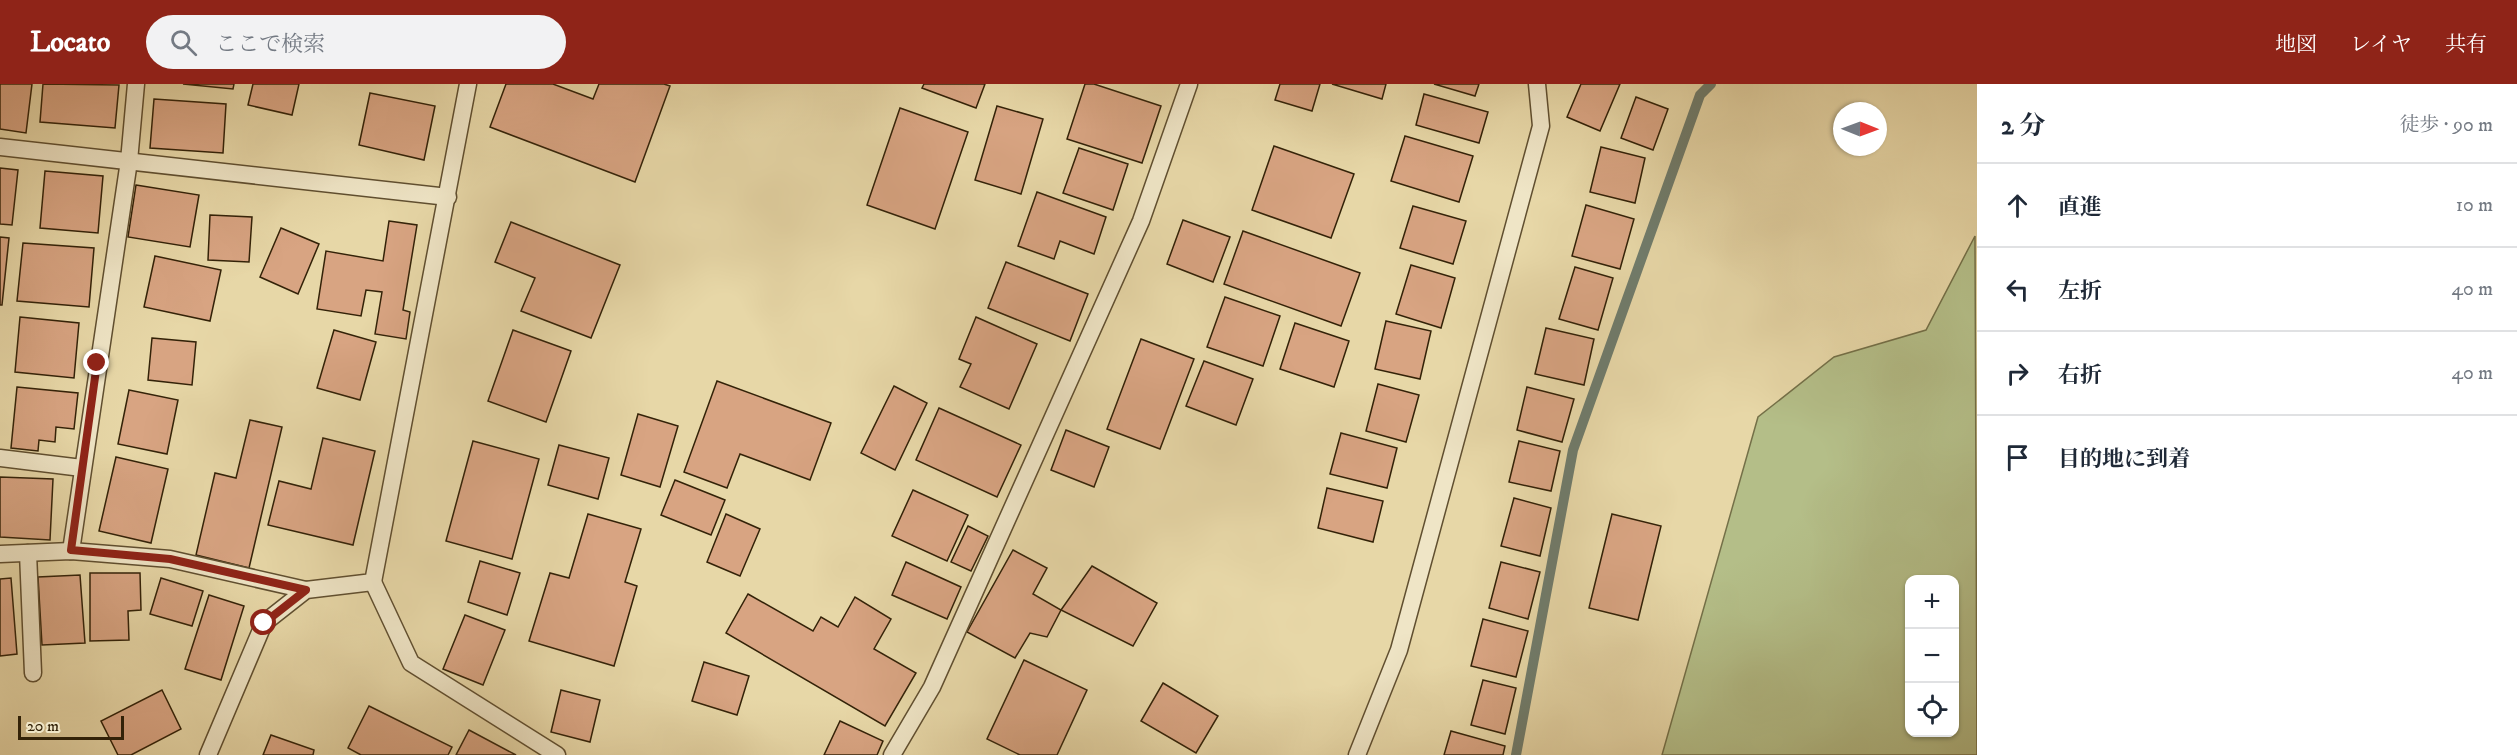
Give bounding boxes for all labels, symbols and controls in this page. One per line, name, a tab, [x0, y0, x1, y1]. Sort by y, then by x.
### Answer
search box	[146, 15, 566, 69]
text: Locato	[30, 25, 110, 60]
icon: search	[167, 26, 200, 59]
text: ここで検索	[215, 31, 325, 58]
text: 地図	[2275, 32, 2317, 58]
text: レイヤ	[2350, 32, 2412, 58]
text: 共有	[2445, 32, 2487, 58]
north arrow	[1833, 102, 1887, 156]
text: 2 分	[2001, 110, 2045, 143]
text: 徒歩 · 90 m	[2400, 113, 2493, 138]
icon: ahead	[2001, 189, 2034, 222]
text: 10 m	[2456, 193, 2493, 218]
text: 直進	[2058, 194, 2102, 221]
icon: left	[2001, 273, 2034, 306]
text: 40 m	[2451, 277, 2493, 302]
text: 左折	[2058, 278, 2102, 305]
route end	[83, 349, 109, 375]
icon: right	[2001, 357, 2034, 390]
text: 40 m	[2451, 361, 2493, 386]
text: 右折	[2058, 362, 2102, 389]
icon: arrive	[2001, 441, 2034, 474]
text: 目的地に到着	[2058, 446, 2190, 473]
map controls	[1905, 575, 1959, 737]
button: +	[1905, 575, 1959, 629]
route start	[250, 609, 276, 635]
button: −	[1905, 629, 1959, 683]
button: locate	[1905, 683, 1959, 737]
scale bar	[18, 713, 124, 740]
text: 20 m	[27, 716, 59, 736]

